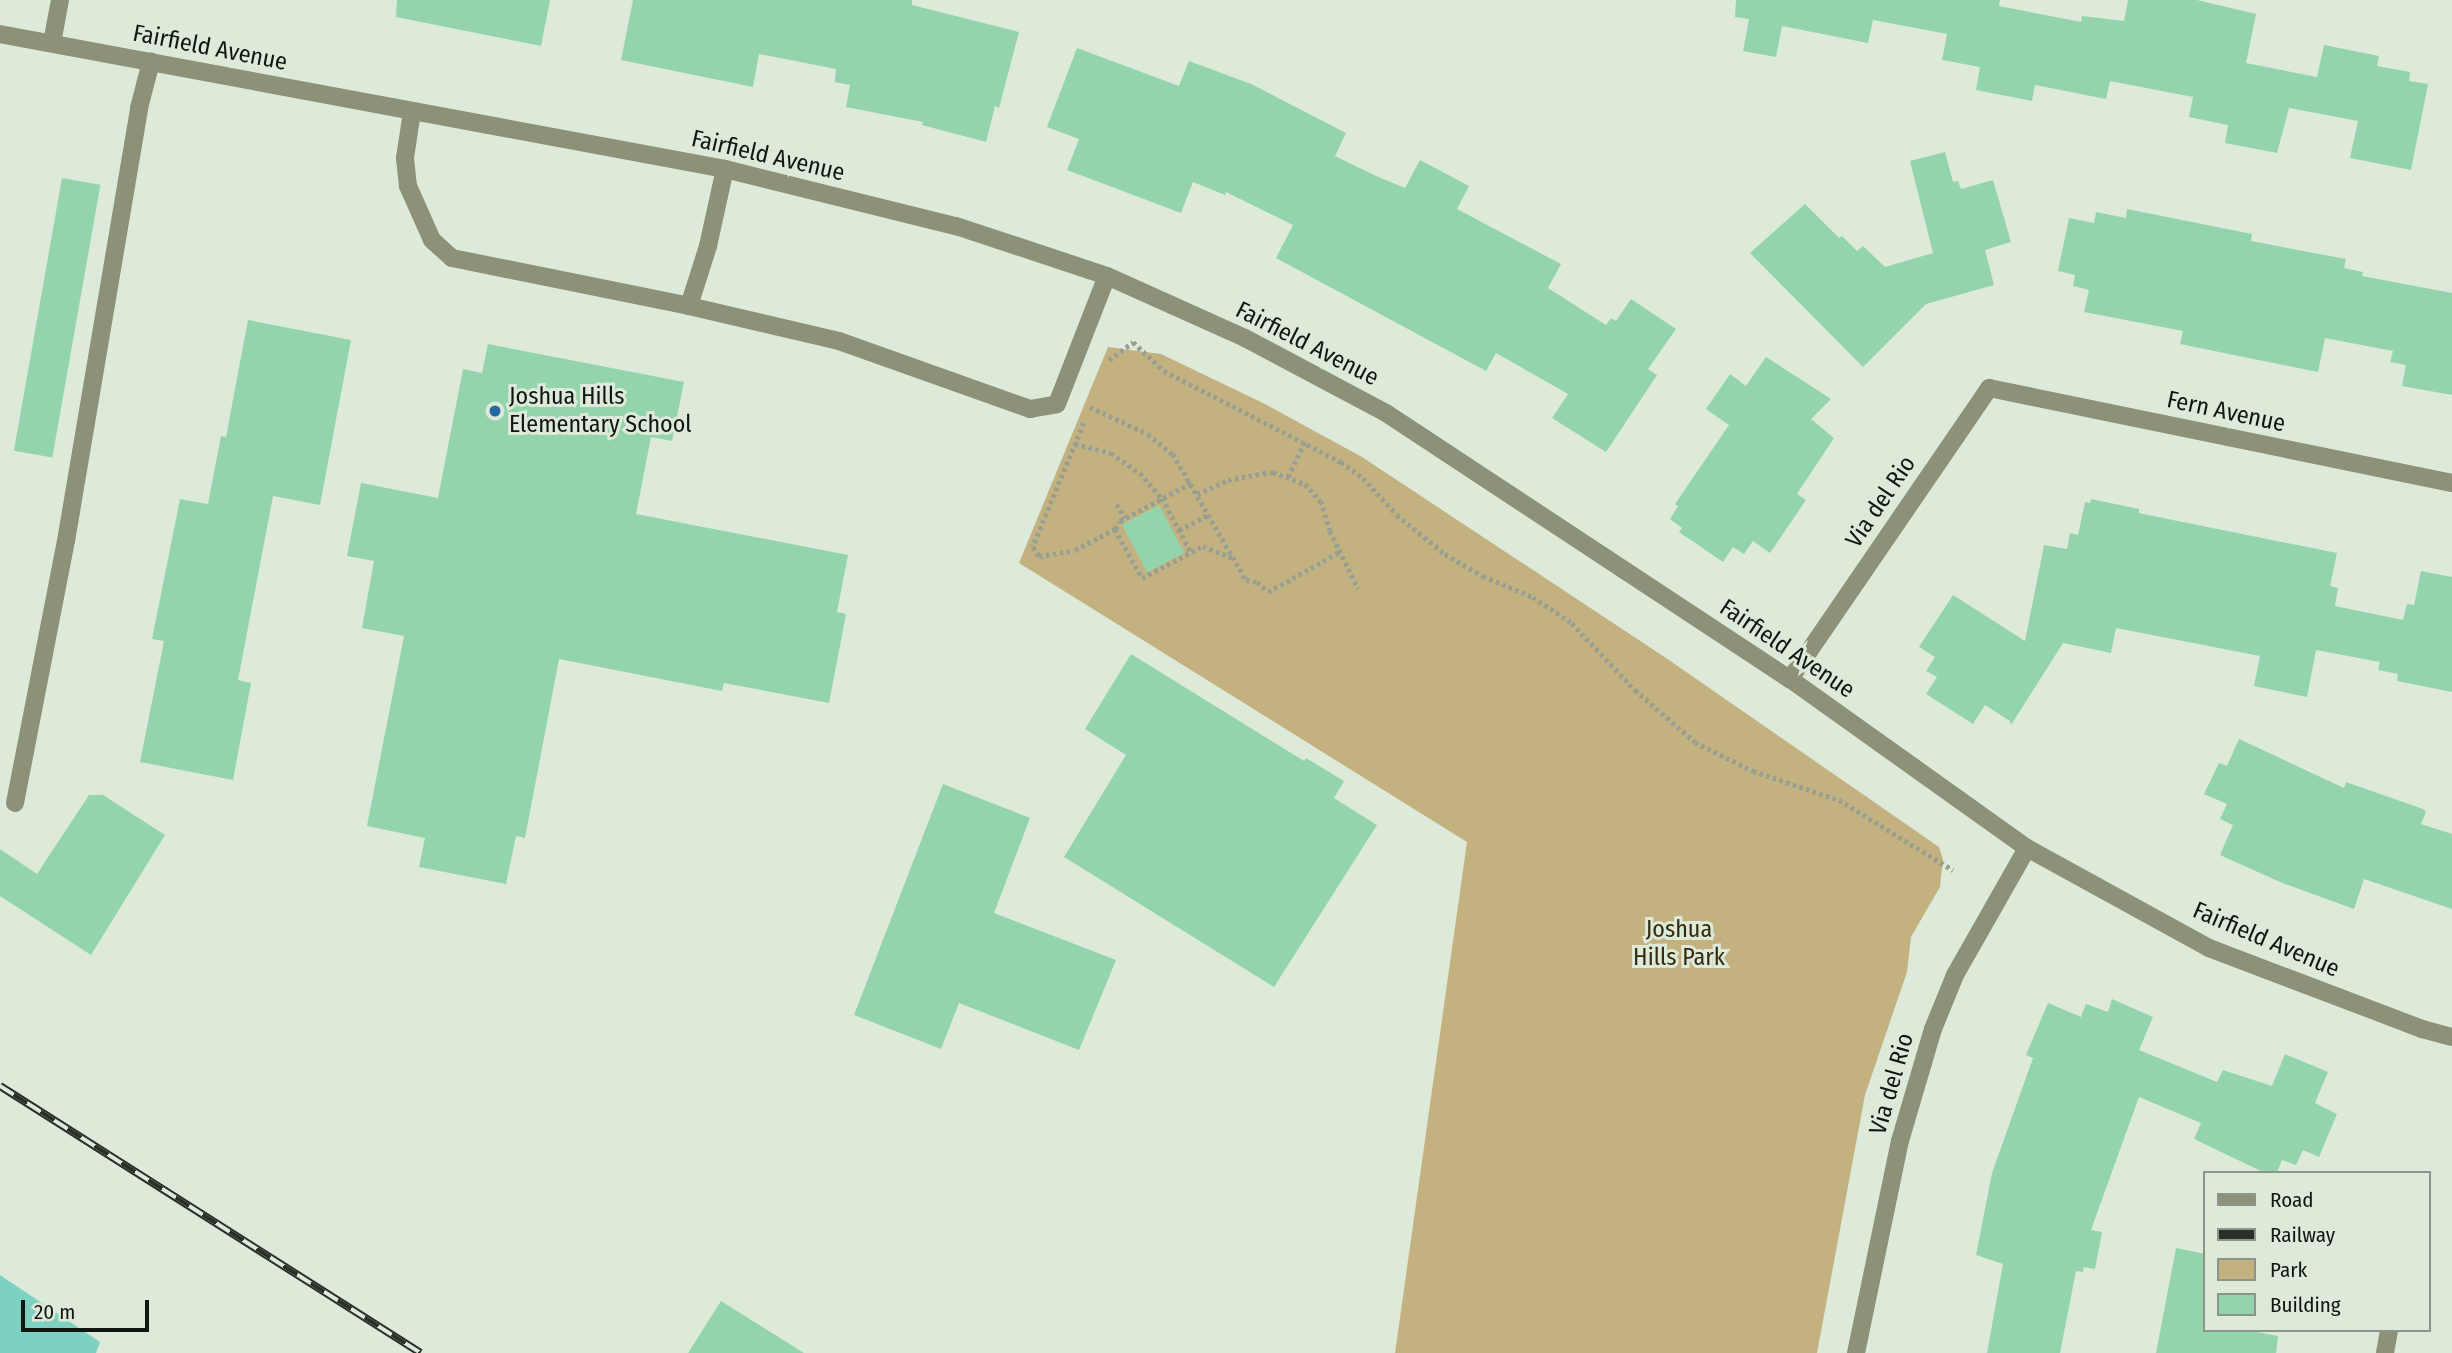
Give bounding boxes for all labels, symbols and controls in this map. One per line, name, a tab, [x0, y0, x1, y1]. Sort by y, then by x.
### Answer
street label: Fairfield Avenue	[130, 19, 290, 77]
street label: Fairfield Avenue	[689, 124, 847, 188]
street label: Fairfield Avenue	[1231, 296, 1383, 392]
place label: Joshua Hills Elementary School	[509, 383, 692, 439]
street label: Fern Avenue	[2164, 385, 2288, 439]
marker: Joshua Hills Elementary School	[487, 403, 503, 419]
street label: Via del Rio	[1840, 451, 1922, 553]
street label: Fairfield Avenue	[1714, 593, 1860, 705]
street label: Fairfield Avenue	[2188, 896, 2344, 984]
park label: Joshua Hills Park	[1633, 916, 1725, 972]
street label: Via del Rio	[1864, 1030, 1920, 1138]
legend	[2204, 1171, 2431, 1332]
text: Road	[2270, 1187, 2314, 1213]
text: Railway	[2270, 1222, 2335, 1248]
text: Park	[2270, 1257, 2307, 1283]
scale bar	[24, 1286, 152, 1330]
text: Building	[2270, 1292, 2341, 1318]
text: 20 m	[34, 1299, 75, 1325]

